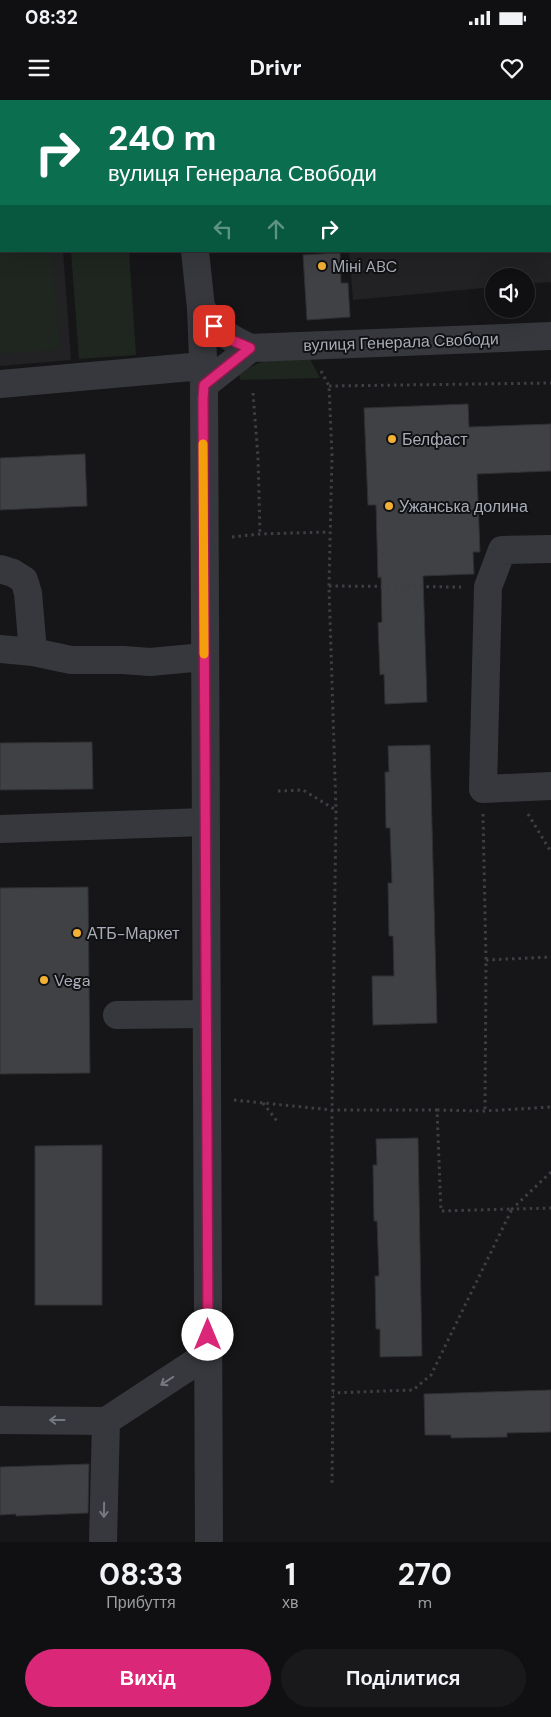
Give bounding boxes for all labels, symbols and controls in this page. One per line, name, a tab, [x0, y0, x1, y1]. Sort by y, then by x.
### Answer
text: 08:32	[25, 5, 78, 30]
text: Drivr	[249, 53, 302, 82]
icon: menu	[25, 54, 53, 82]
icon: heart	[498, 54, 526, 82]
text: 240 m	[108, 115, 217, 161]
icon: right	[25, 120, 90, 185]
text: вулиця Генерала Свободи	[108, 159, 377, 188]
icon: left	[209, 215, 237, 243]
icon: ahead	[262, 215, 290, 243]
icon: right	[315, 215, 343, 243]
place label: Міні ABC	[332, 256, 397, 277]
marker: Міні ABC	[316, 260, 328, 272]
map controls	[485, 268, 535, 318]
button: sound	[485, 268, 535, 318]
pin	[193, 305, 235, 347]
icon: arrive	[200, 312, 228, 340]
street label: вулиця Генерала Свободи	[303, 328, 499, 356]
place label: Белфаст	[402, 429, 468, 450]
marker: Белфаст	[386, 433, 398, 445]
place label: Ужанська долина	[399, 496, 528, 517]
marker: Ужанська долина	[383, 500, 395, 512]
place label: АТБ-Маркет	[87, 923, 180, 944]
marker: АТБ-Маркет	[71, 927, 83, 939]
place label: Vega	[54, 970, 90, 991]
marker: Vega	[38, 974, 50, 986]
position arrow	[181, 1308, 233, 1360]
one-way arrow	[161, 1376, 175, 1386]
one-way arrow	[49, 1415, 66, 1425]
one-way arrow	[99, 1502, 108, 1518]
text: 08:33	[99, 1555, 183, 1594]
text: 1	[285, 1555, 296, 1594]
text: 270	[398, 1555, 452, 1594]
text: Прибуття	[106, 1592, 176, 1613]
text: хв	[282, 1592, 299, 1613]
text: m	[418, 1592, 432, 1613]
button: Вихід	[25, 1649, 271, 1707]
button: Поділитися	[281, 1649, 526, 1707]

